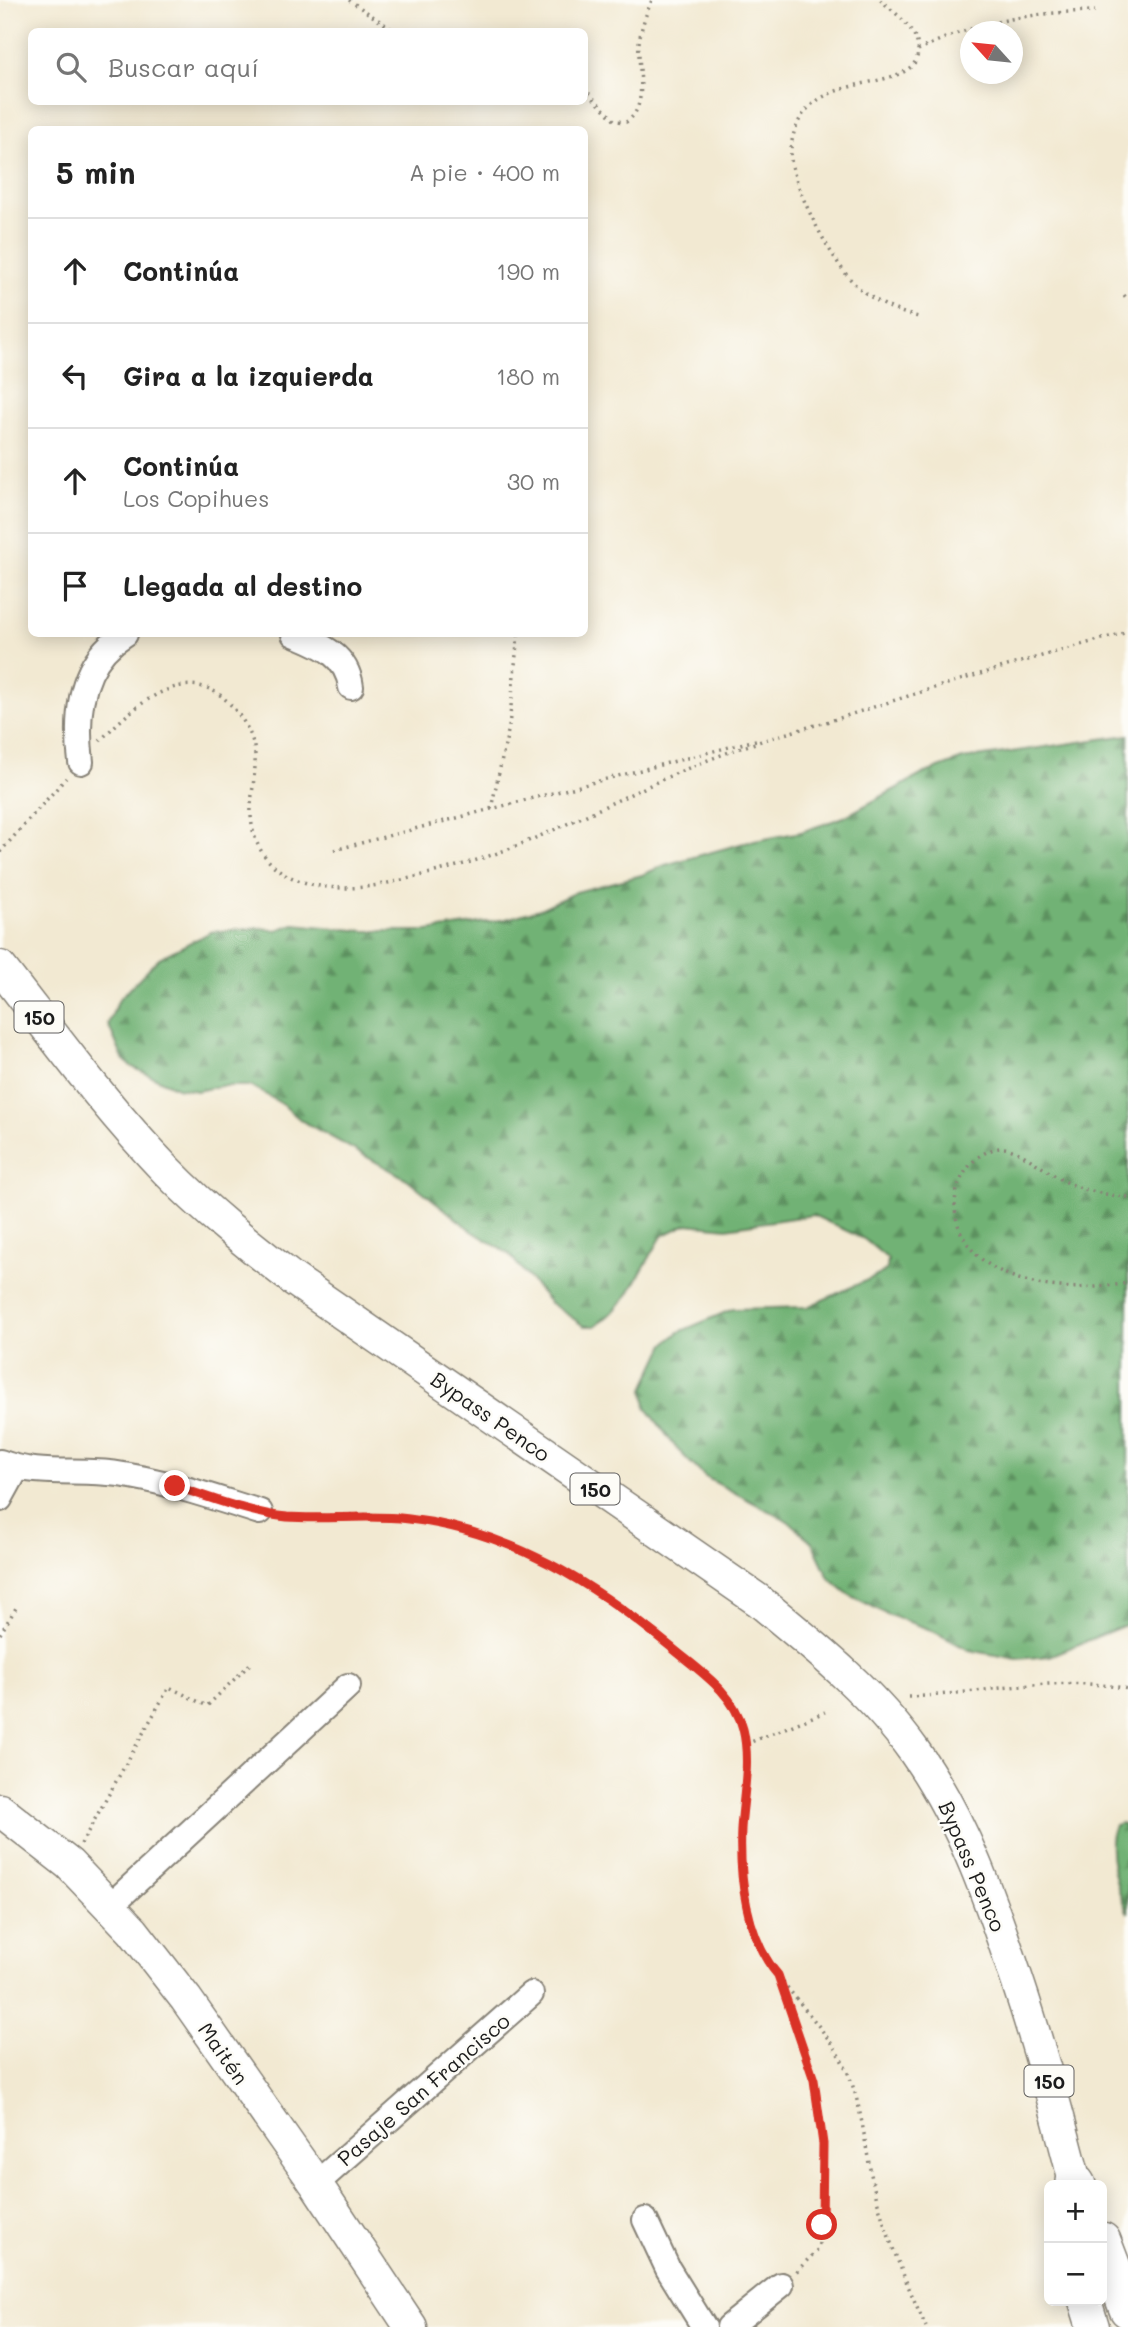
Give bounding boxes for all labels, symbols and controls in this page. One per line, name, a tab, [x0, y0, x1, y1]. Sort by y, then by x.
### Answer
north arrow	[960, 21, 1023, 84]
search box	[28, 28, 588, 105]
icon: search	[52, 48, 90, 86]
text: Buscar aquí	[108, 50, 259, 84]
text: 5 min	[56, 152, 136, 192]
text: A pie · 400 m	[409, 157, 560, 187]
icon: ahead	[56, 252, 94, 290]
text: Continúa	[123, 254, 239, 288]
text: 190 m	[496, 256, 560, 286]
icon: left	[56, 357, 94, 395]
text: Gira a la izquierda	[123, 359, 374, 393]
text: 180 m	[496, 361, 560, 391]
text: Continúa	[123, 449, 239, 483]
icon: ahead	[56, 462, 94, 500]
text: 30 m	[507, 466, 560, 496]
text: Los Copihues	[123, 483, 270, 513]
icon: arrive	[56, 567, 94, 605]
text: Llegada al destino	[123, 569, 362, 603]
road number: 150	[14, 1001, 64, 1032]
street label: Bypass Penco	[426, 1365, 556, 1467]
route end	[159, 1470, 190, 1501]
road number: 150	[570, 1474, 620, 1504]
street label: Bypass Penco	[933, 1797, 1013, 1935]
street label: Pasaje San Francisco	[331, 2007, 515, 2171]
street label: Maitén	[193, 2017, 255, 2089]
road number: 150	[1024, 2066, 1074, 2096]
map controls	[1044, 2180, 1107, 2306]
button: +	[1044, 2180, 1107, 2243]
route start	[806, 2209, 837, 2240]
button: −	[1044, 2243, 1107, 2306]

